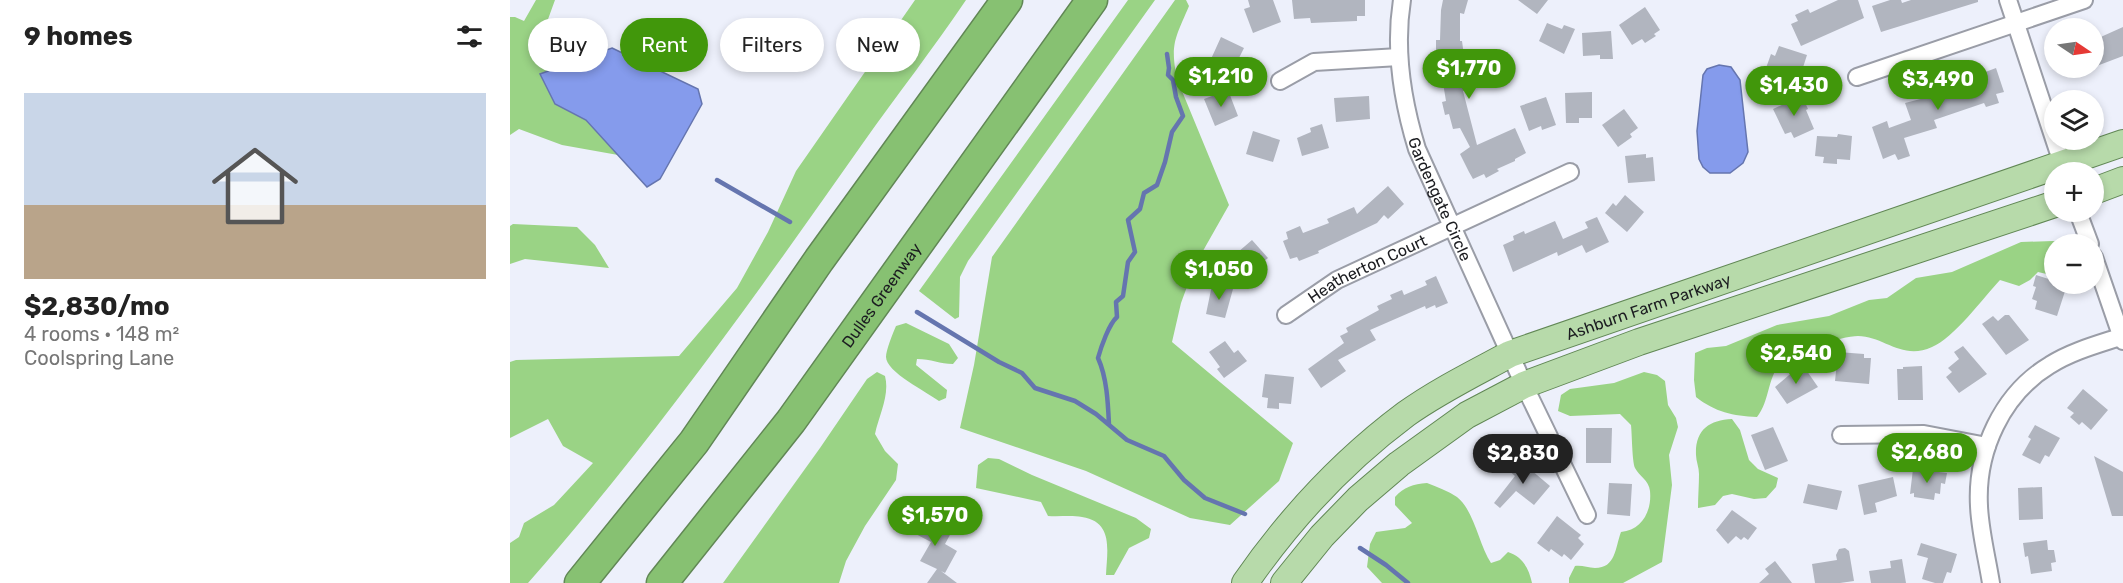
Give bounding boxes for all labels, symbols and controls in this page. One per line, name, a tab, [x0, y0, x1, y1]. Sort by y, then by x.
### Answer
chip: Buy	[528, 18, 608, 72]
chip: Rent	[620, 18, 708, 72]
chip: Filters	[720, 18, 824, 72]
chip: New	[836, 18, 920, 72]
north arrow	[2044, 18, 2104, 78]
map controls	[2044, 18, 2104, 294]
icon: filters	[453, 20, 486, 53]
text: 9 homes	[24, 21, 133, 52]
pin: $1,770	[1420, 49, 1518, 100]
text: $1,770	[1437, 56, 1501, 80]
pin: $1,210	[1172, 57, 1270, 108]
pin: $3,490	[1889, 60, 1987, 111]
text: $1,210	[1188, 64, 1254, 88]
pin: $1,430	[1745, 66, 1843, 117]
text: $3,490	[1902, 67, 1974, 91]
text: $1,430	[1759, 73, 1829, 97]
button: layers	[2044, 90, 2104, 150]
icon: home	[201, 132, 309, 240]
street label: Gardengate Circle	[1404, 135, 1475, 264]
button: +	[2044, 162, 2104, 222]
street label: Heatherton Court	[1304, 231, 1430, 307]
button: −	[2044, 234, 2104, 294]
street label: Dulles Greenway	[838, 239, 925, 351]
pin: $1,050	[1170, 250, 1268, 301]
text: $1,050	[1185, 257, 1253, 281]
street label: Ashburn Farm Parkway	[1564, 270, 1734, 344]
text: $2,830/mo	[24, 291, 170, 322]
text: 4 rooms · 148 m²	[24, 322, 179, 346]
pin: $2,540	[1747, 334, 1845, 385]
text: $2,540	[1760, 341, 1832, 365]
text: Coolspring Lane	[24, 346, 174, 370]
pin: $2,680	[1878, 433, 1976, 484]
pin: $2,830	[1474, 434, 1572, 485]
text: $2,680	[1891, 440, 1963, 464]
text: $2,830	[1487, 441, 1559, 465]
pin: $1,570	[886, 496, 984, 547]
text: $1,570	[902, 503, 968, 527]

